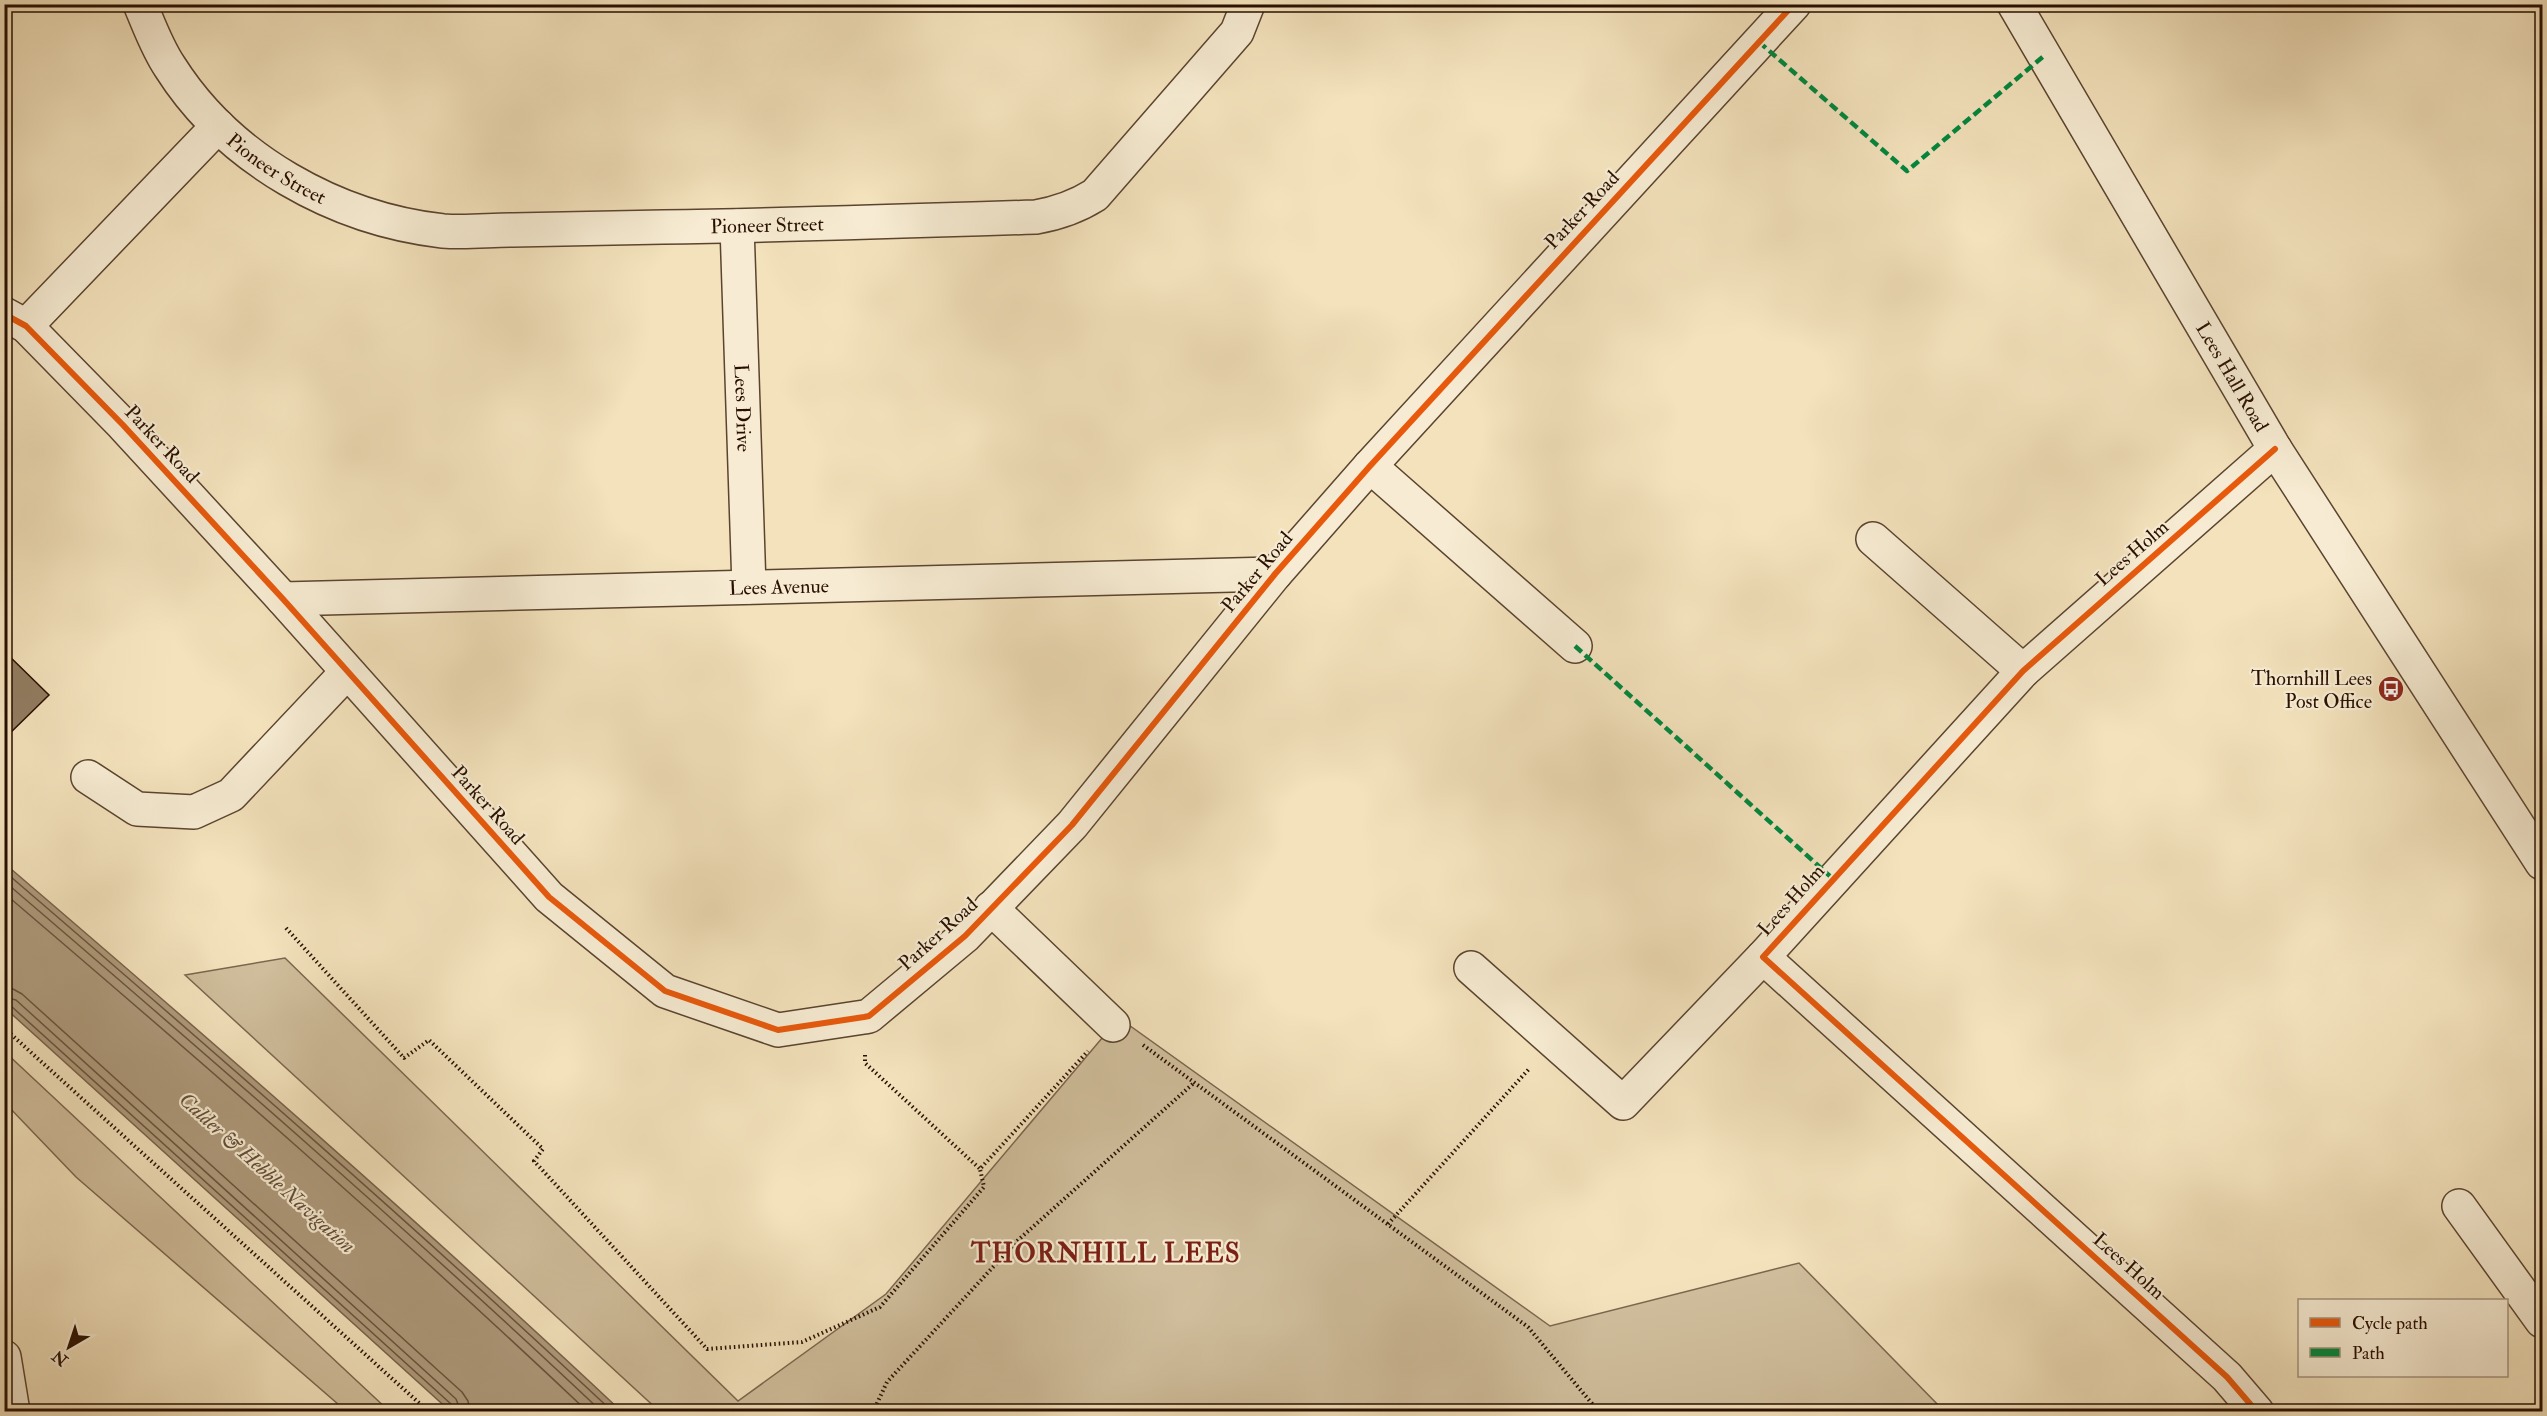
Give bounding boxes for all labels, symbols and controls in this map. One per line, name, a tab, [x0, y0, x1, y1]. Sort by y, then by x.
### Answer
street label: Pioneer Street	[222, 128, 331, 210]
street label: Parker Road	[1539, 166, 1625, 254]
street label: Pioneer Street	[710, 211, 825, 239]
street label: Lees Hall Road	[2191, 317, 2275, 436]
street label: Lees Drive	[729, 363, 757, 452]
street label: Parker Road	[119, 400, 205, 488]
street label: Lees Holm	[2090, 514, 2174, 591]
street label: Parker Road	[1216, 526, 1298, 618]
street label: Lees Avenue	[728, 573, 829, 600]
place label: Thornhill Lees Post Office	[2251, 666, 2372, 714]
bus stop icon: Thornhill Lees Post Office	[2376, 674, 2406, 704]
street label: Parker Road	[446, 760, 530, 850]
street label: Lees Holm	[1752, 858, 1830, 941]
street label: Parker Road	[893, 892, 983, 976]
water label: Calder & Hebble Navigation	[173, 1087, 361, 1259]
street label: Lees Holm	[2088, 1227, 2171, 1305]
district label: THORNHILL LEES	[970, 1238, 1241, 1270]
legend	[2298, 1299, 2508, 1377]
text: Cycle path	[2352, 1312, 2428, 1335]
north arrow	[39, 1317, 99, 1377]
text: Path	[2352, 1342, 2385, 1365]
text: N	[48, 1345, 73, 1371]

